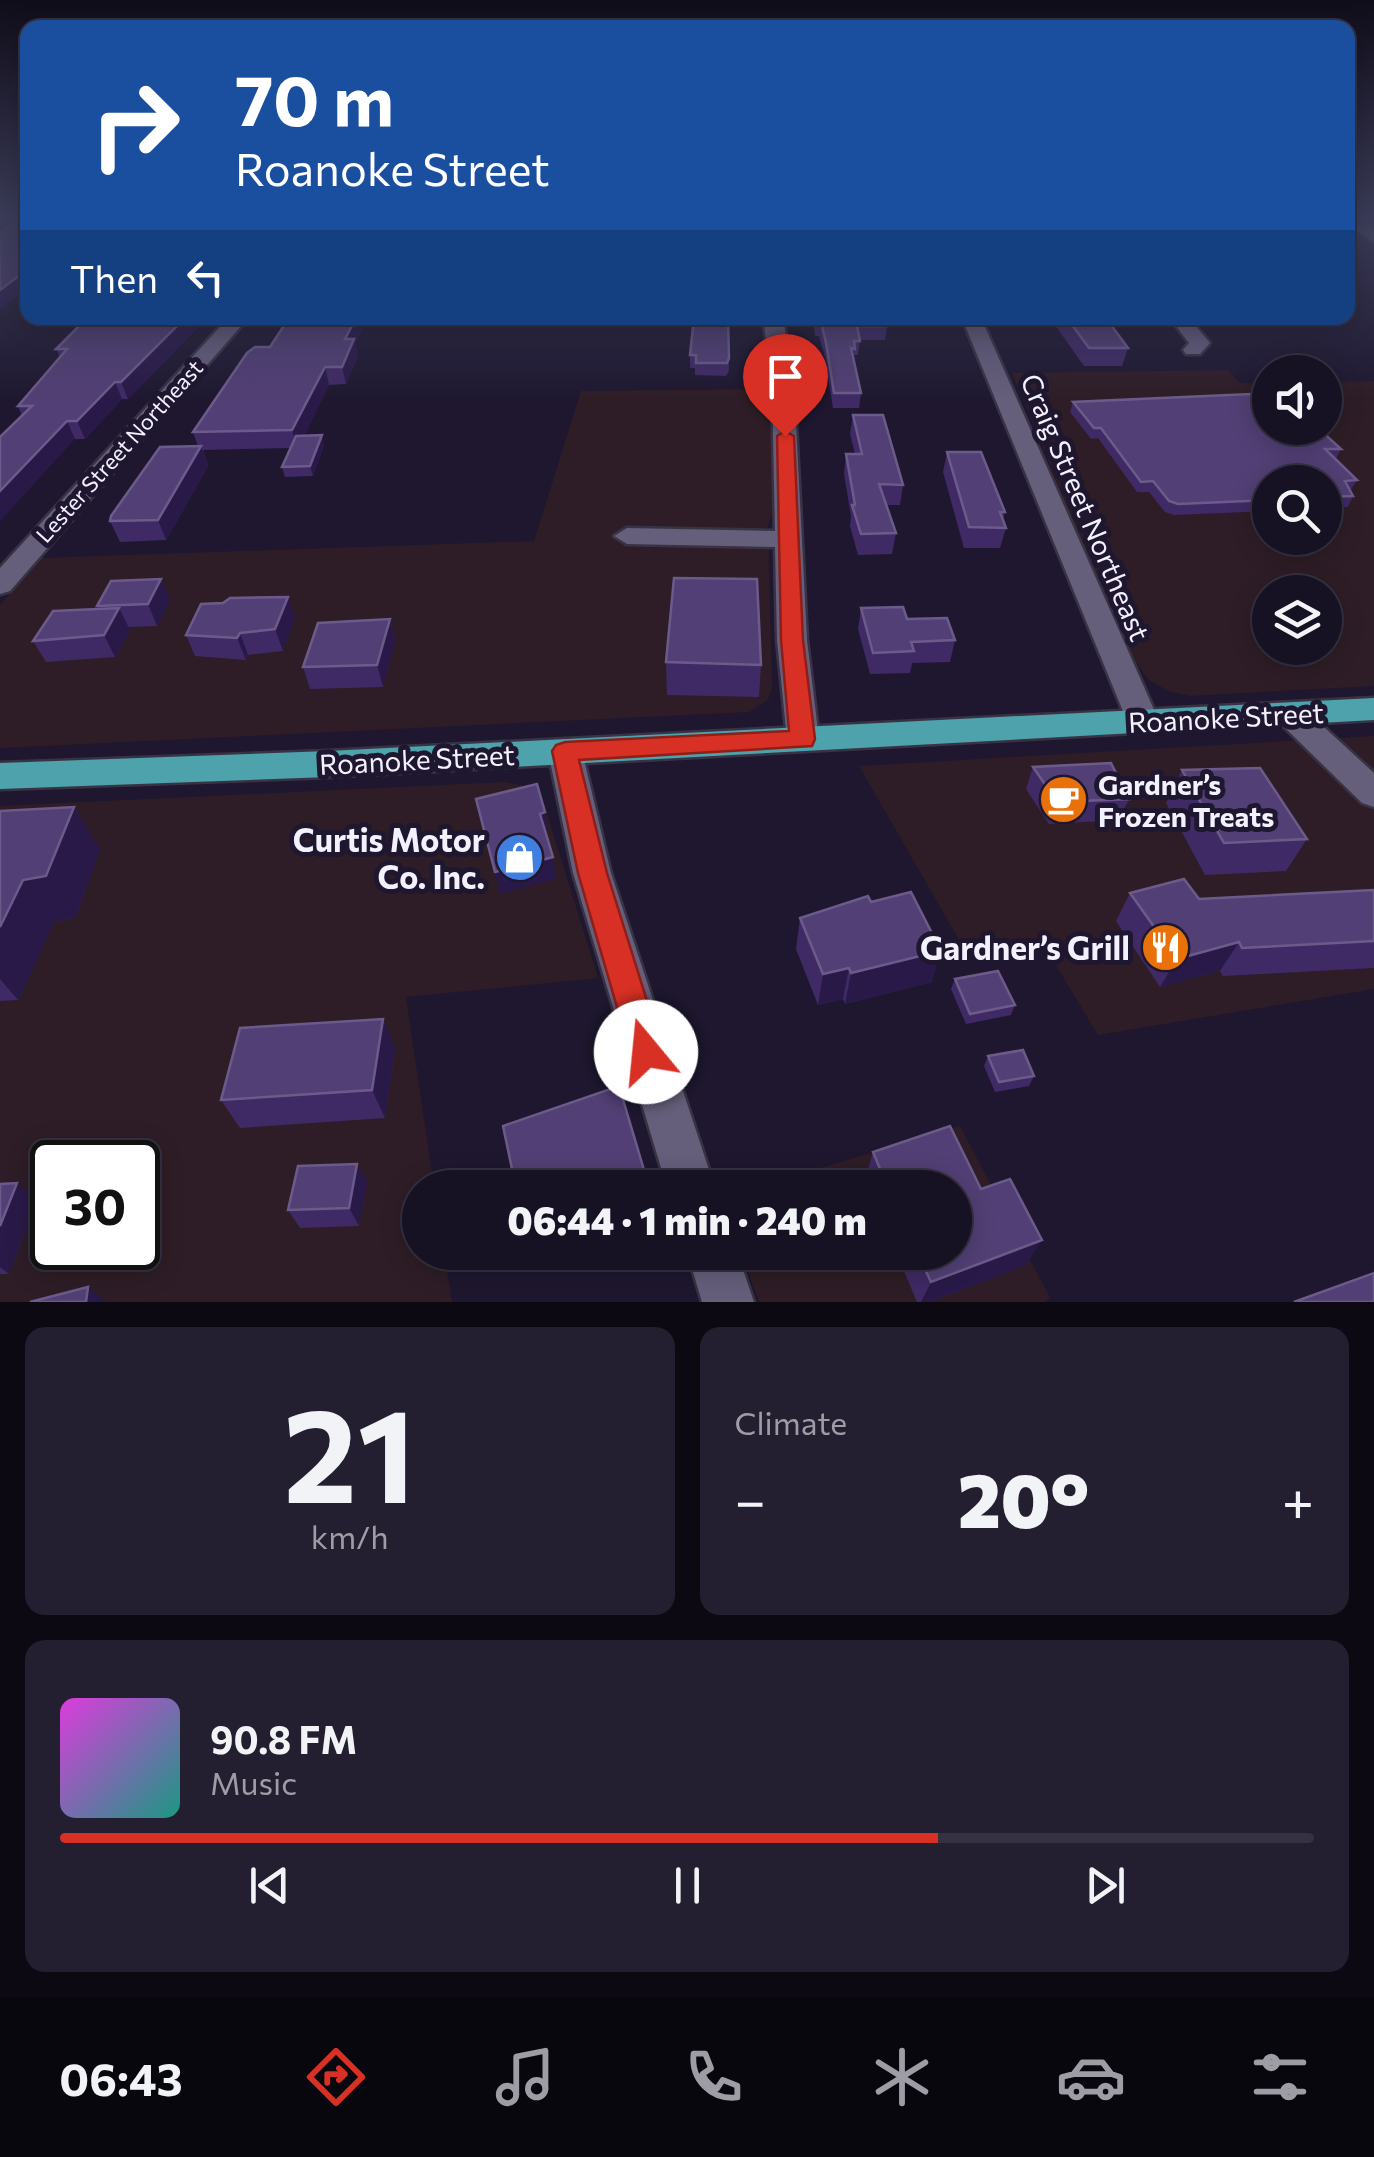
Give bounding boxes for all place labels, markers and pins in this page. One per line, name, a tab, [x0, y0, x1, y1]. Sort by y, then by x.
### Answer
pin	[743, 334, 828, 437]
place label: Gardner’s Frozen Treats	[1098, 767, 1274, 833]
cafe icon: Gardner’s Frozen Treats	[1037, 774, 1089, 826]
place label: Curtis Motor Co. Inc.	[293, 819, 485, 896]
shop icon: Curtis Motor Co. Inc.	[494, 831, 546, 883]
restaurant icon: Gardner’s Grill	[1139, 921, 1191, 973]
place label: Gardner’s Grill	[920, 927, 1130, 967]

